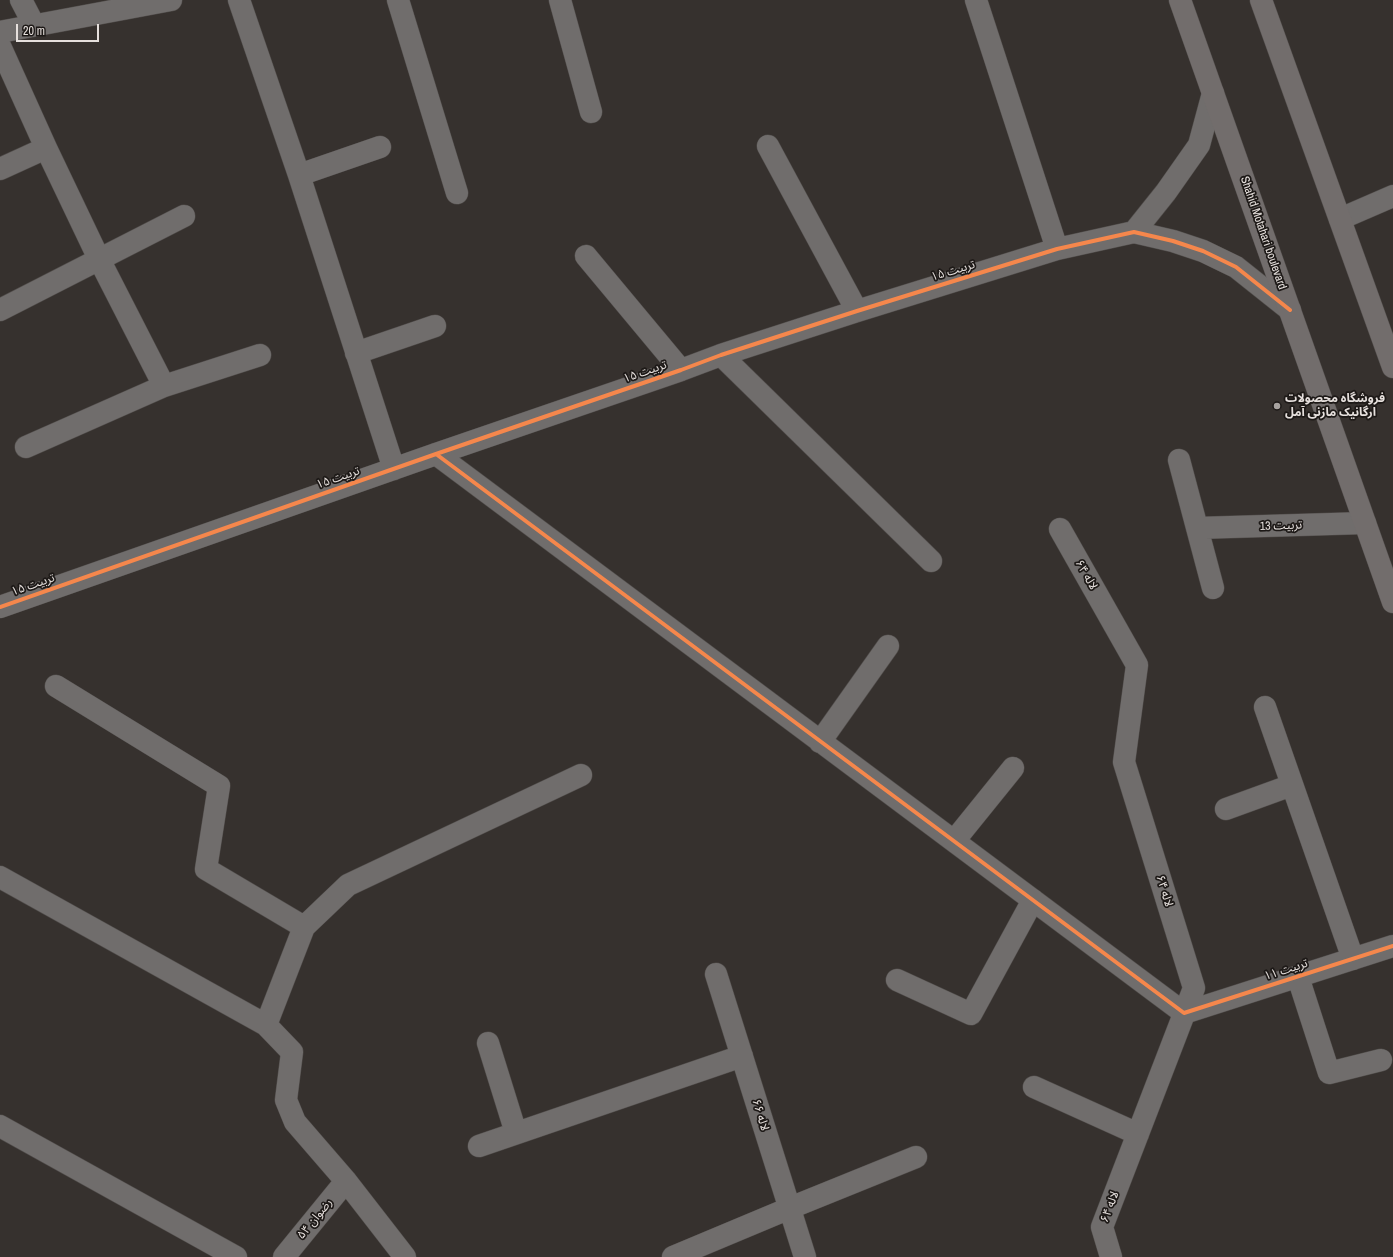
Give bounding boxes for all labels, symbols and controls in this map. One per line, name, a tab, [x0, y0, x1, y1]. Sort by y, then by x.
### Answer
scale bar	[18, 16, 101, 42]
text: 20 m	[23, 23, 45, 39]
street label: Shahid Motahari boulevard	[1237, 175, 1289, 291]
street label: تربیت ۱۵	[929, 257, 977, 285]
street label: تربیت ۱۵	[621, 358, 669, 386]
place label: فروشگاه محصولات ارگانیک مازنی آمل	[1285, 392, 1385, 420]
marker: فروشگاه محصولات ارگانیک مازنی آمل	[1272, 401, 1282, 411]
street label: تربیت ۱۵	[314, 464, 362, 492]
street label: تربیت 13	[1260, 518, 1302, 534]
street label: لاله ۶۴	[1072, 557, 1100, 593]
street label: تربیت ۱۵	[9, 571, 57, 599]
street label: لاله ۶۴	[1152, 873, 1176, 909]
street label: تربیت ۱۱	[1262, 956, 1310, 984]
street label: لاله ۶۶	[748, 1097, 772, 1133]
street label: لاله ۶۴	[1097, 1189, 1123, 1225]
street label: رضوان ۵۴	[294, 1196, 336, 1242]

